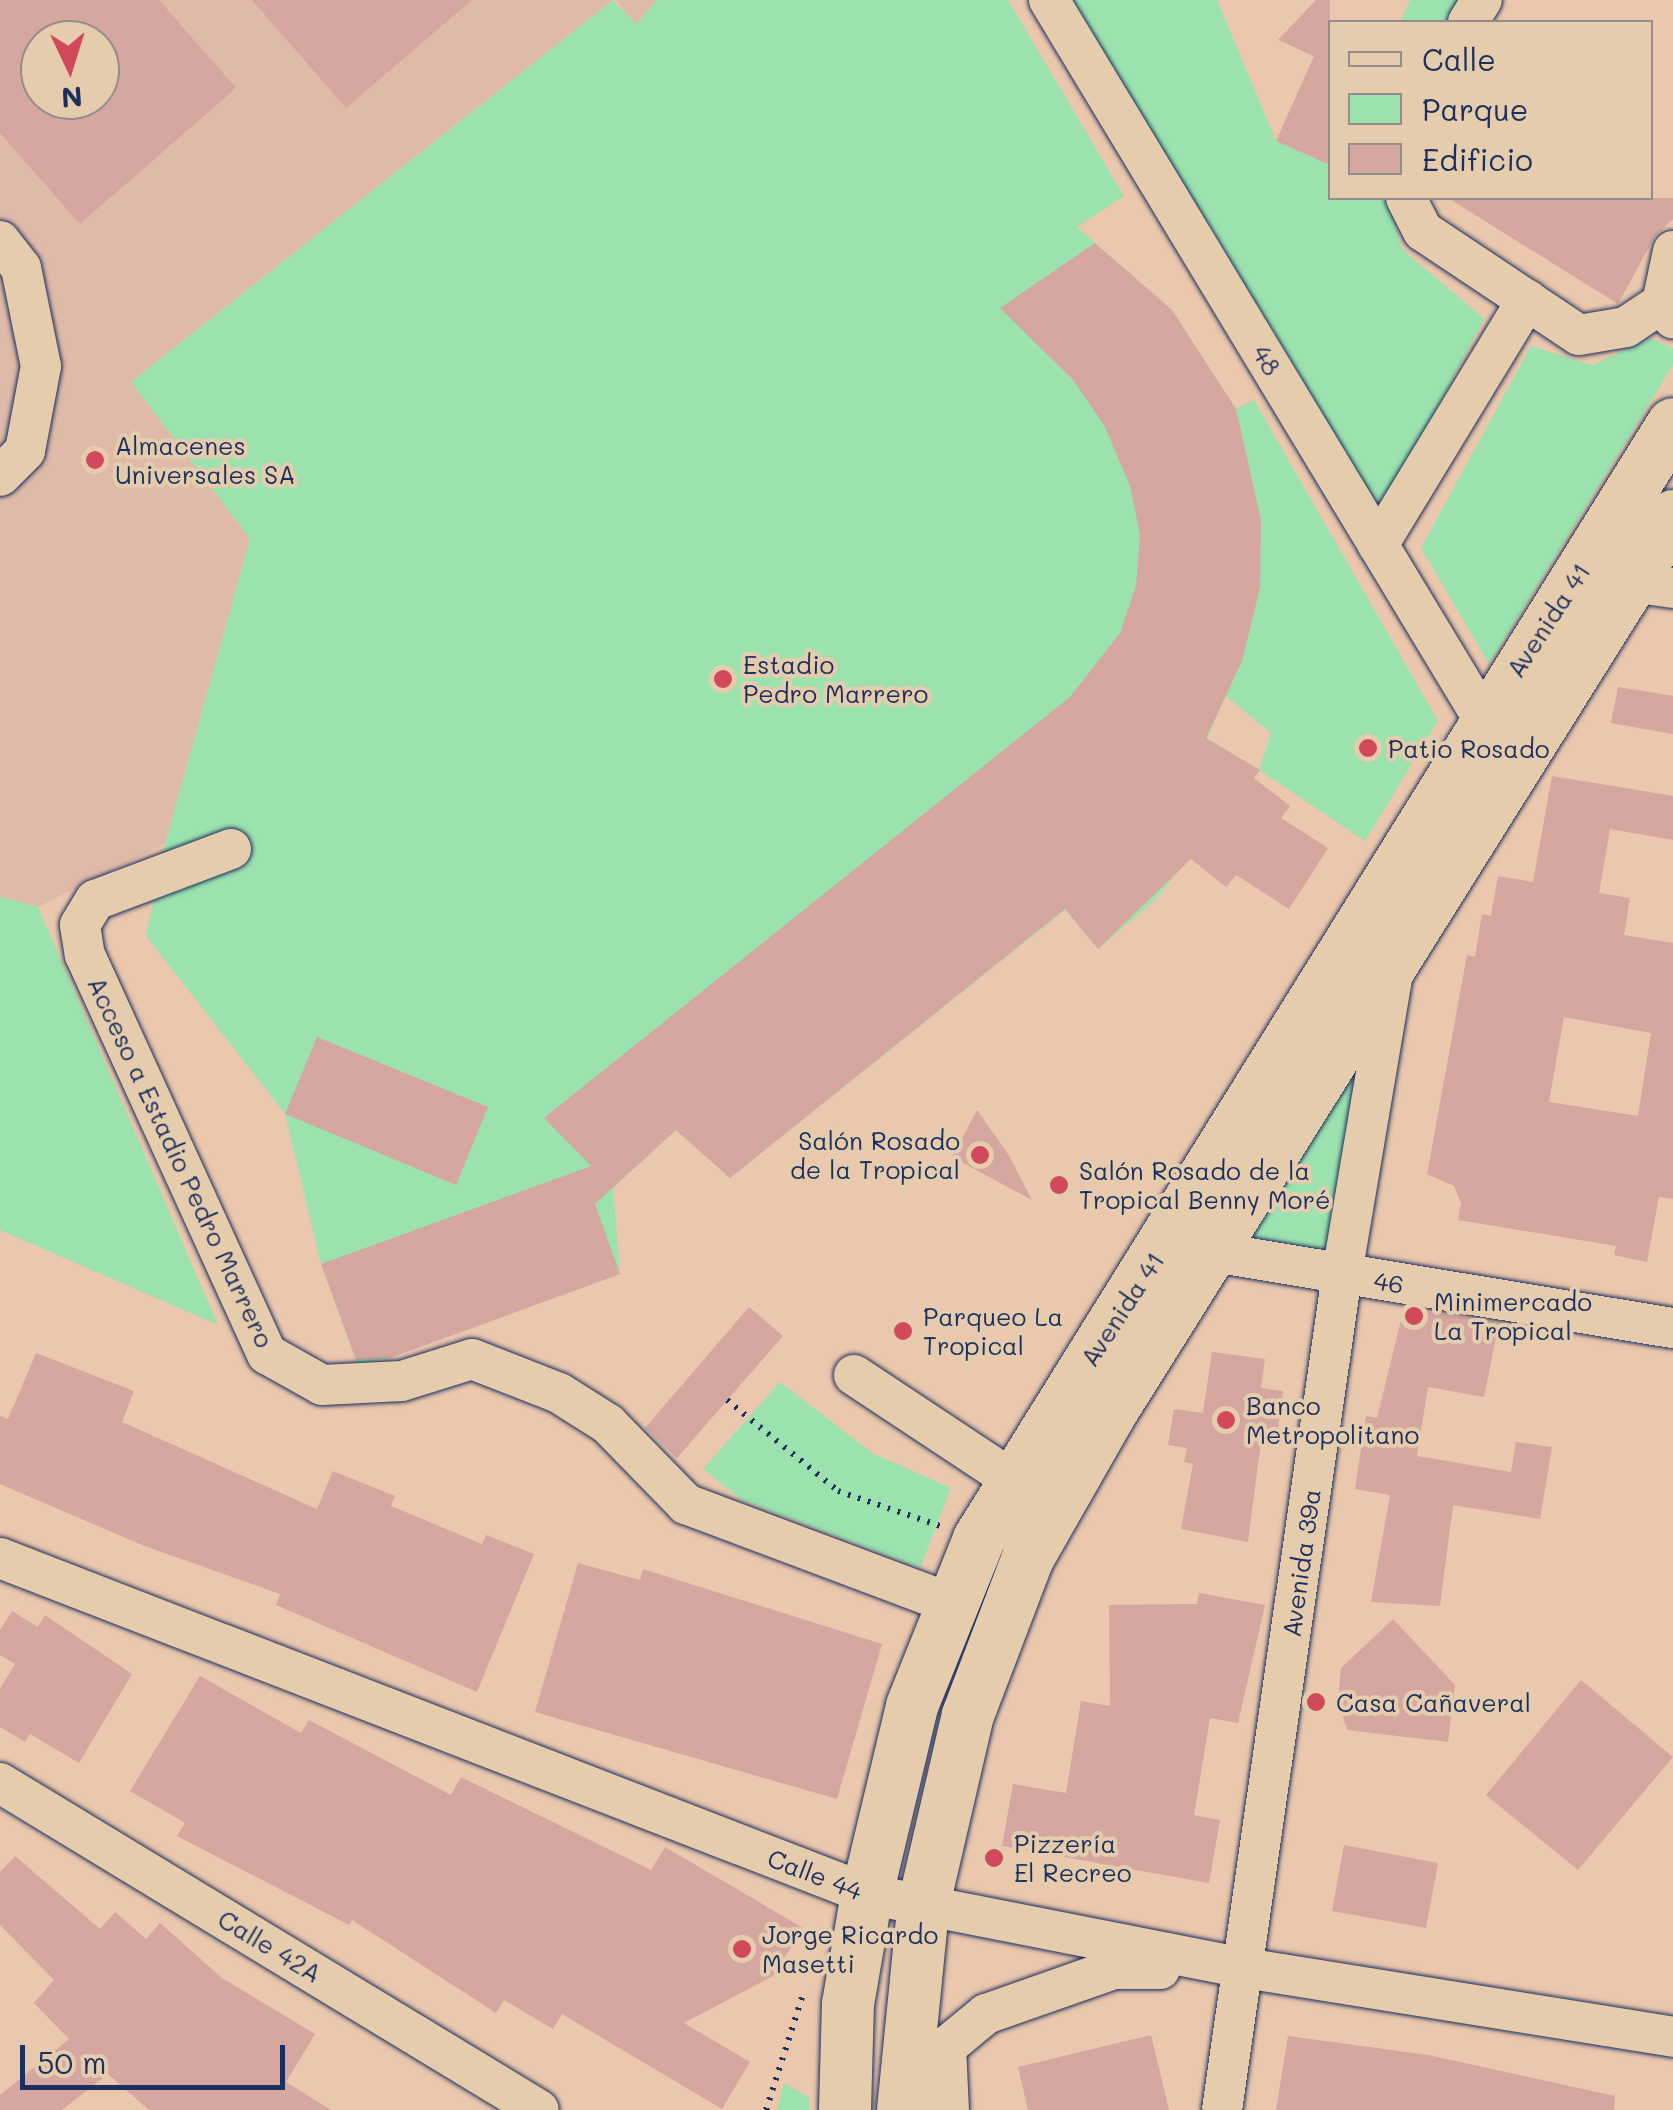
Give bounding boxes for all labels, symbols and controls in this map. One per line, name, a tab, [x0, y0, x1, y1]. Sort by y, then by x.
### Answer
north arrow	[20, 20, 120, 120]
legend	[1328, 20, 1653, 200]
text: Calle	[1422, 39, 1496, 79]
text: N	[60, 79, 84, 117]
text: Parque	[1422, 89, 1528, 129]
text: Edificio	[1422, 139, 1533, 179]
street label: 48	[1246, 340, 1288, 380]
place label: Almacenes Universales SA	[115, 431, 295, 490]
marker: Almacenes Universales SA	[84, 449, 106, 471]
street label: Avenida 41	[1500, 557, 1596, 683]
place label: Estadio Pedro Marrero	[743, 650, 928, 709]
marker: Estadio Pedro Marrero	[712, 668, 734, 690]
place label: Patio Rosado	[1388, 733, 1550, 763]
marker: Patio Rosado	[1357, 737, 1379, 759]
street label: Acceso a Estadio Pedro Marrero	[82, 972, 280, 1352]
place label: Salón Rosado de la Tropical	[790, 1126, 960, 1185]
marker: Salón Rosado de la Tropical	[969, 1144, 991, 1166]
place label: Salón Rosado de la Tropical Benny Moré	[1079, 1156, 1330, 1215]
marker: Salón Rosado de la Tropical Benny Moré	[1048, 1174, 1070, 1196]
street label: Avenida 41	[1074, 1246, 1170, 1372]
street label: 46	[1372, 1265, 1406, 1299]
place label: Minimercado La Tropical	[1434, 1287, 1592, 1346]
place label: Parqueo La Tropical	[923, 1302, 1063, 1361]
marker: Minimercado La Tropical	[1403, 1305, 1425, 1327]
marker: Parqueo La Tropical	[892, 1320, 914, 1342]
place label: Banco Metropolitano	[1246, 1391, 1419, 1450]
marker: Banco Metropolitano	[1215, 1409, 1237, 1431]
street label: Avenida 39a	[1276, 1487, 1326, 1639]
place label: Casa Cañaveral	[1336, 1687, 1531, 1717]
marker: Casa Cañaveral	[1305, 1691, 1327, 1713]
place label: Pizzería El Recreo	[1014, 1829, 1132, 1888]
street label: Calle 44	[764, 1842, 866, 1906]
marker: Pizzería El Recreo	[983, 1847, 1005, 1869]
street label: Calle 42A	[213, 1903, 327, 1989]
place label: Jorge Ricardo Masetti	[762, 1920, 938, 1979]
marker: Jorge Ricardo Masetti	[731, 1938, 753, 1960]
scale bar	[25, 2025, 290, 2087]
text: 50 m	[37, 2042, 107, 2082]

